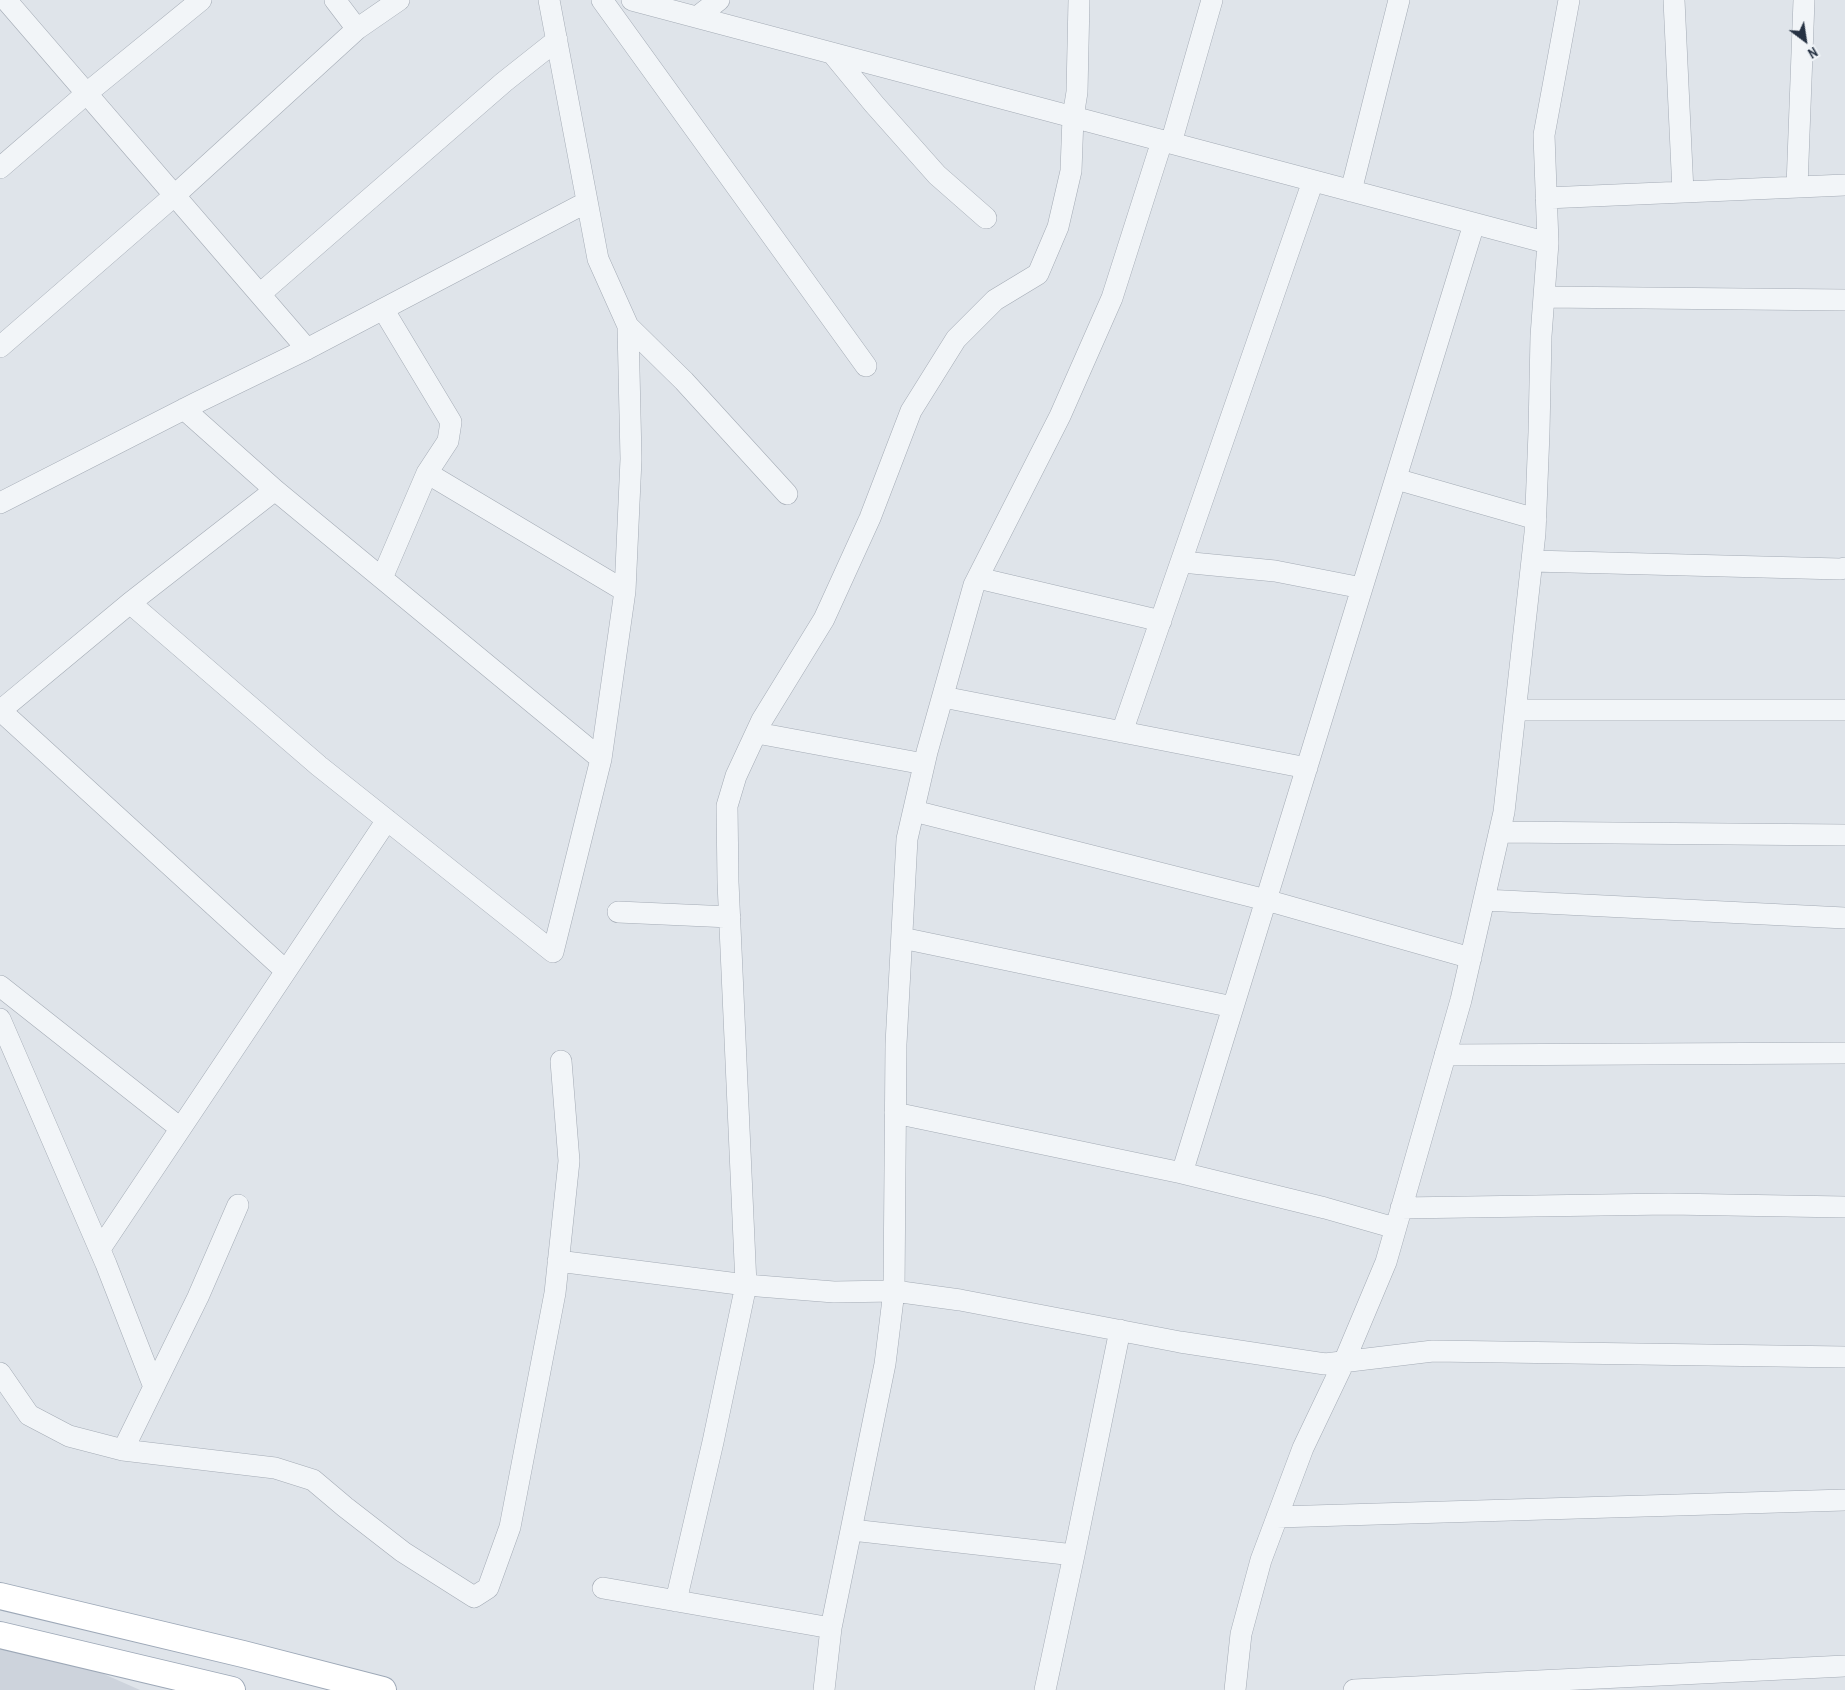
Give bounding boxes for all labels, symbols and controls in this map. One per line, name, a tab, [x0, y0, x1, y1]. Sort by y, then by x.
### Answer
north arrow	[1780, 15, 1830, 65]
text: N	[1805, 43, 1821, 63]

